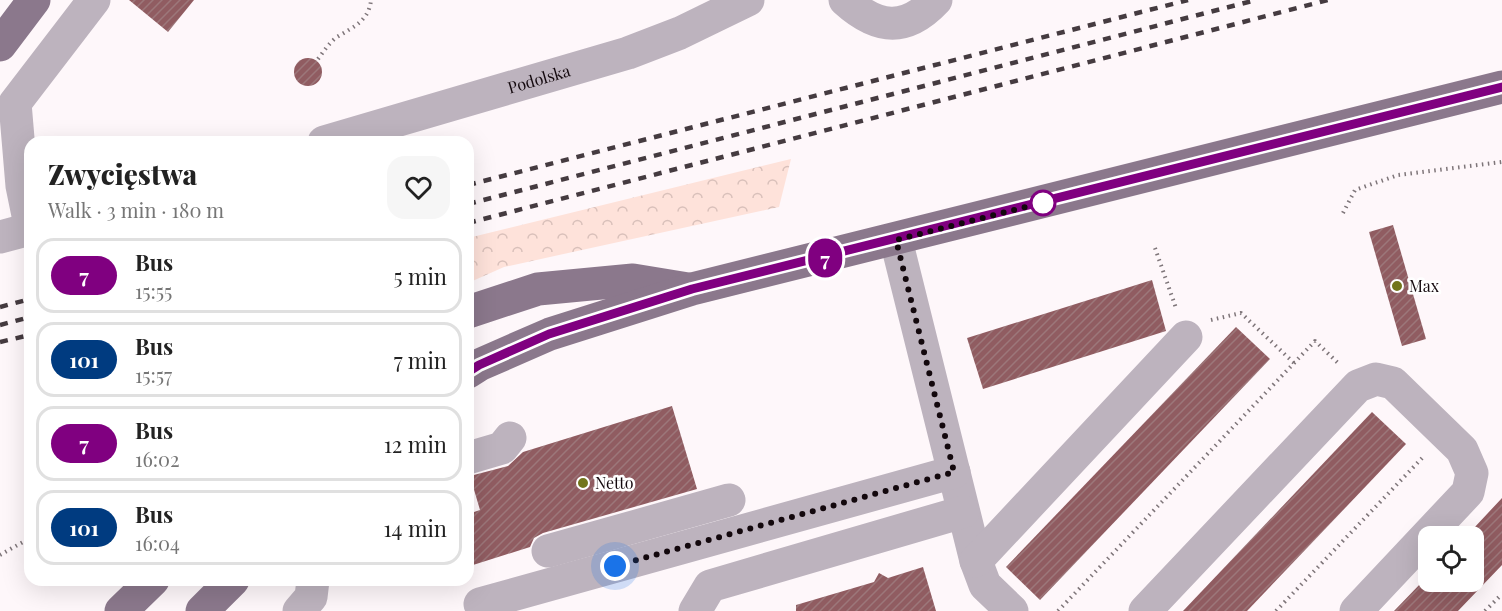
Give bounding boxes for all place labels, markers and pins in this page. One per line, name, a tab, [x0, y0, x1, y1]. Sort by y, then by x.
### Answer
unlabelled marker	[1030, 190, 1056, 216]
place label: Max	[1409, 275, 1440, 296]
marker: Max	[1390, 279, 1404, 293]
place label: Netto	[595, 472, 634, 493]
marker: Netto	[576, 476, 590, 490]

